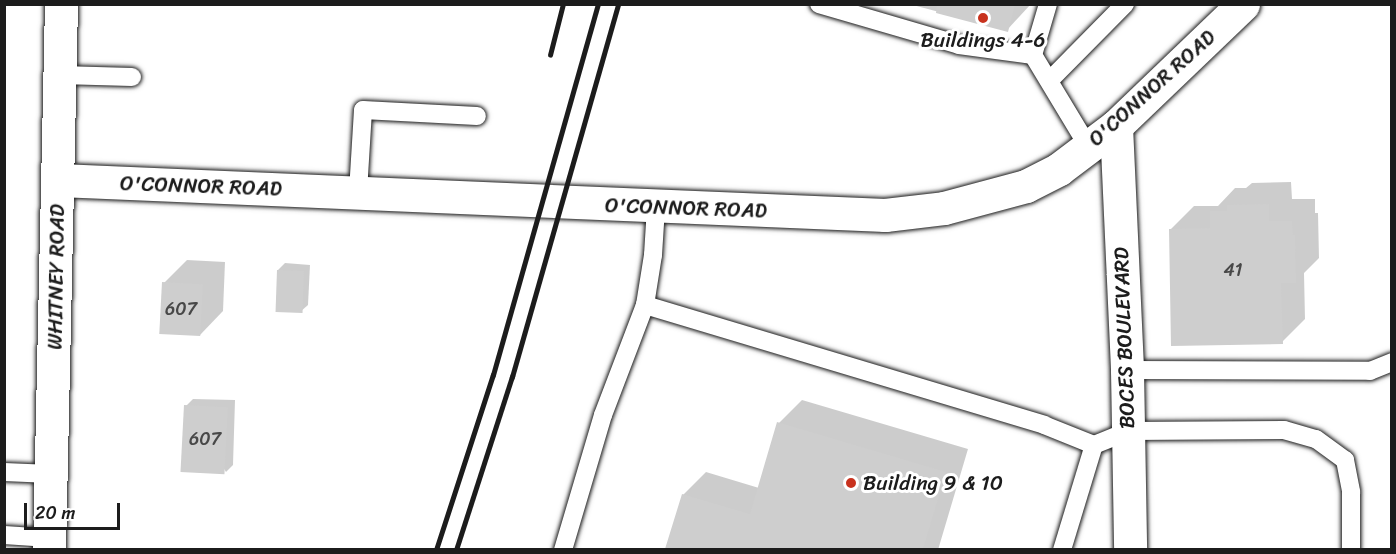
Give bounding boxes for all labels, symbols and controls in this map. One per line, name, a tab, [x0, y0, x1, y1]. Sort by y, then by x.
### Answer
marker: Buildings 4-6	[976, 11, 990, 25]
street label: O'CONNOR ROAD	[1083, 24, 1221, 152]
place label: Buildings 4-6	[920, 27, 1046, 53]
street label: O'CONNOR ROAD	[120, 171, 282, 201]
street label: O'CONNOR ROAD	[605, 193, 767, 223]
street label: WHITNEY ROAD	[42, 204, 70, 350]
street label: BOCES BOULEVARD	[1108, 247, 1140, 429]
house number: 41	[1224, 259, 1242, 281]
house number: 607	[165, 298, 197, 320]
house number: 607	[189, 428, 221, 450]
place label: Building 9 & 10	[863, 470, 1003, 496]
marker: Building 9 & 10	[844, 476, 858, 490]
scale bar	[27, 491, 123, 529]
text: 20 m	[35, 497, 75, 529]

